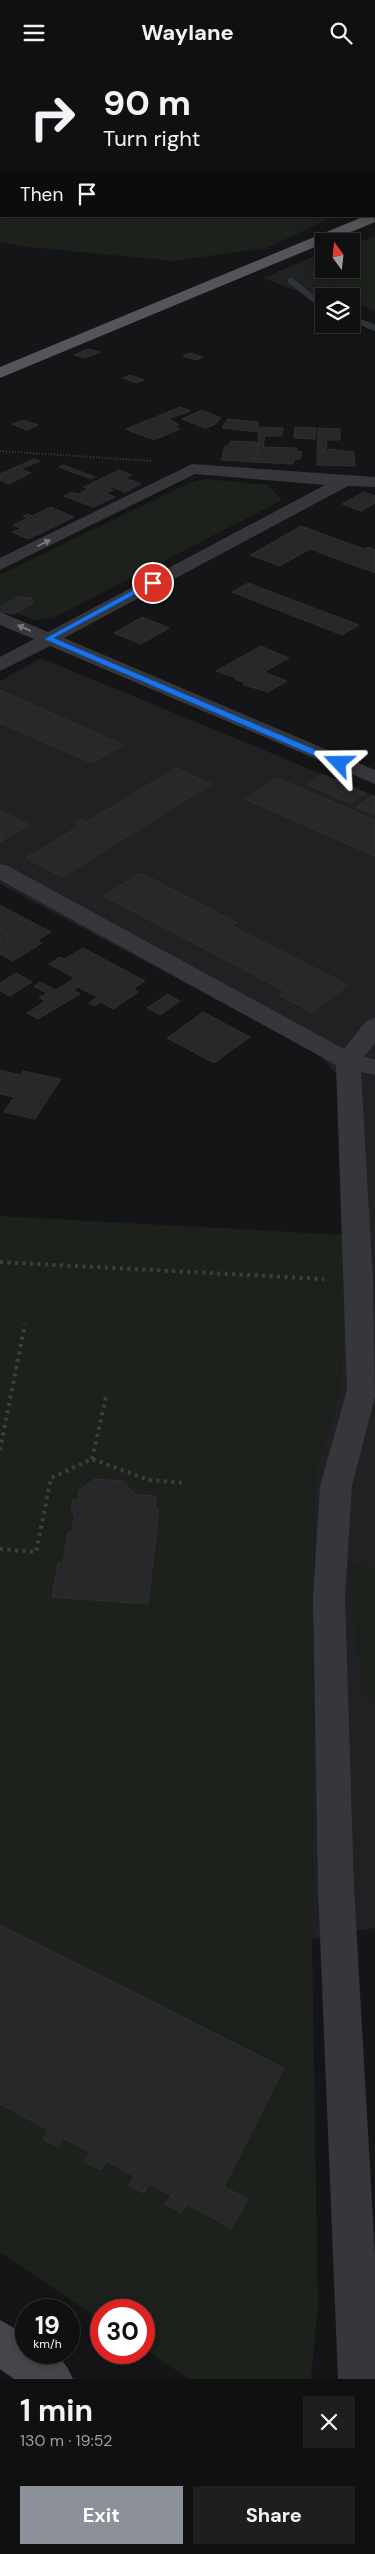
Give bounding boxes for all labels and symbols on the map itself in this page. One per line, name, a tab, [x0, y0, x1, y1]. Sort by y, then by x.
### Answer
north arrow	[315, 233, 360, 277]
one-way arrow	[36, 539, 51, 548]
pin	[132, 562, 174, 604]
one-way arrow	[17, 624, 31, 632]
position arrow	[312, 736, 364, 788]
speed limit sign: 30	[90, 2299, 155, 2364]

